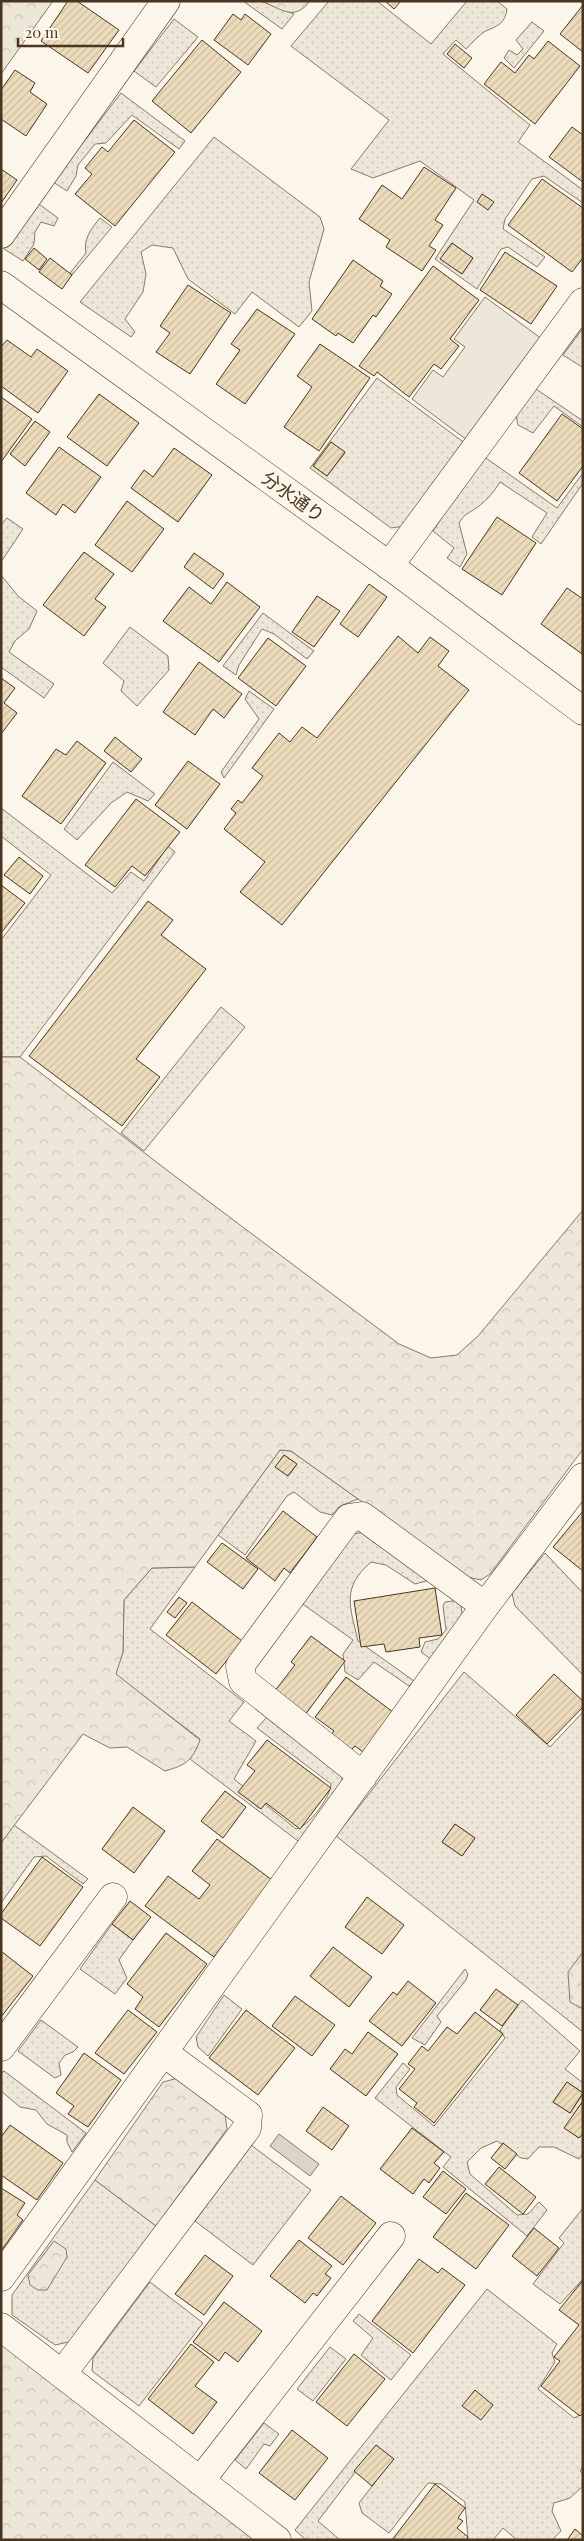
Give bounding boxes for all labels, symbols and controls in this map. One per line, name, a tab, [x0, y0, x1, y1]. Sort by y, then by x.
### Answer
scale bar	[18, 15, 122, 47]
text: 20 m	[25, 22, 59, 42]
street label: 分水通り	[257, 465, 330, 527]

